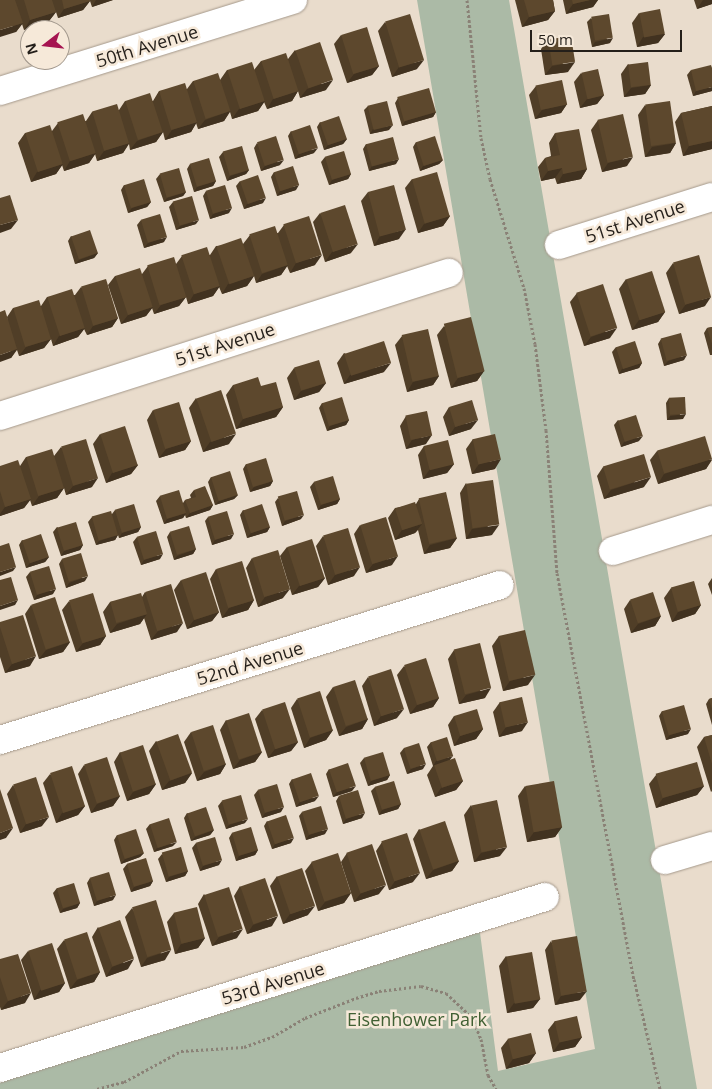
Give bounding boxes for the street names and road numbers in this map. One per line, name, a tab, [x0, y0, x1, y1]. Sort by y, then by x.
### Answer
street label: 50th Avenue	[93, 20, 201, 72]
street label: 51st Avenue	[583, 195, 687, 247]
street label: 51st Avenue	[173, 318, 277, 370]
street label: 52nd Avenue	[194, 637, 306, 689]
street label: 53rd Avenue	[219, 957, 327, 1009]

